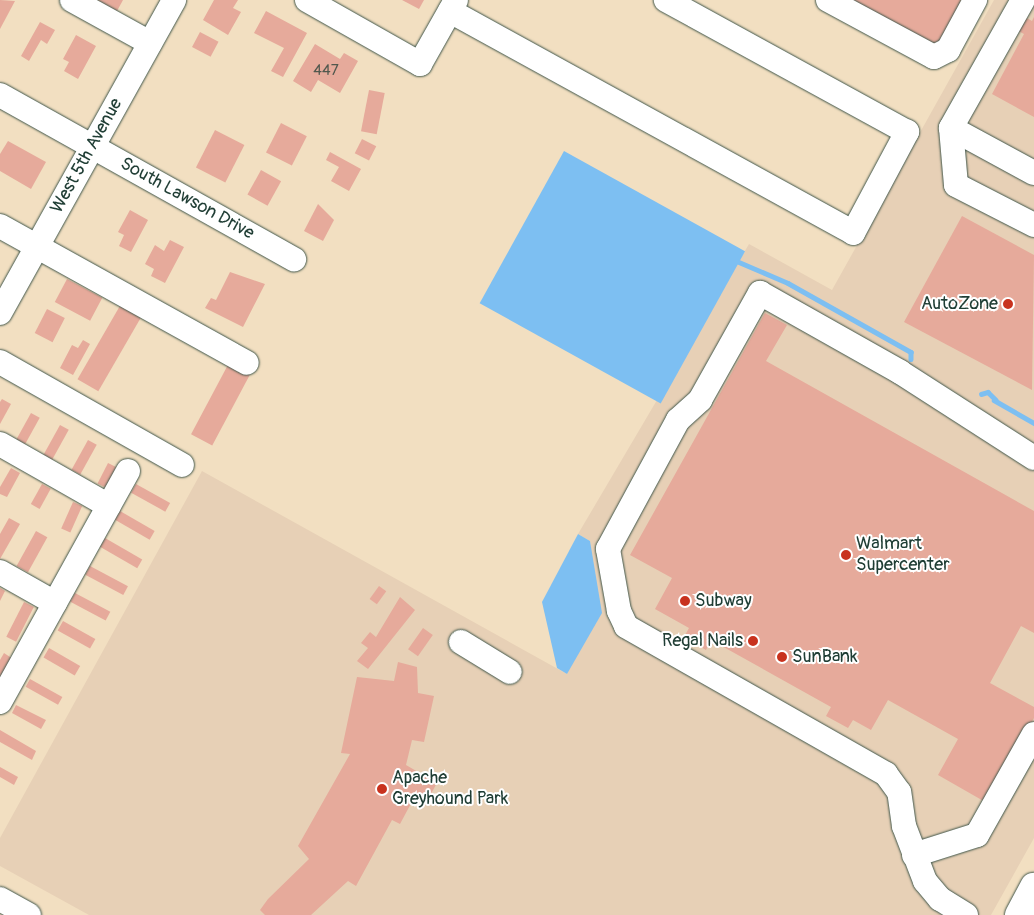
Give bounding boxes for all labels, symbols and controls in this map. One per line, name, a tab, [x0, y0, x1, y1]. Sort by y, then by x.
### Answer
house number: 447	[313, 62, 339, 80]
street label: West 5th Avenue	[46, 95, 128, 217]
street label: South Lawson Drive	[116, 153, 258, 245]
place label: AutoZone	[921, 293, 998, 315]
marker: AutoZone	[1002, 298, 1014, 310]
place label: Walmart Supercenter	[856, 534, 950, 576]
marker: Walmart Supercenter	[840, 549, 852, 561]
place label: Subway	[695, 590, 752, 612]
marker: Subway	[679, 595, 691, 607]
place label: Regal Nails	[662, 630, 743, 652]
marker: Regal Nails	[747, 635, 759, 647]
place label: SunBank	[792, 646, 857, 668]
marker: SunBank	[776, 651, 788, 663]
place label: Apache Greyhound Park	[392, 768, 508, 811]
marker: Apache Greyhound Park	[376, 783, 388, 795]

